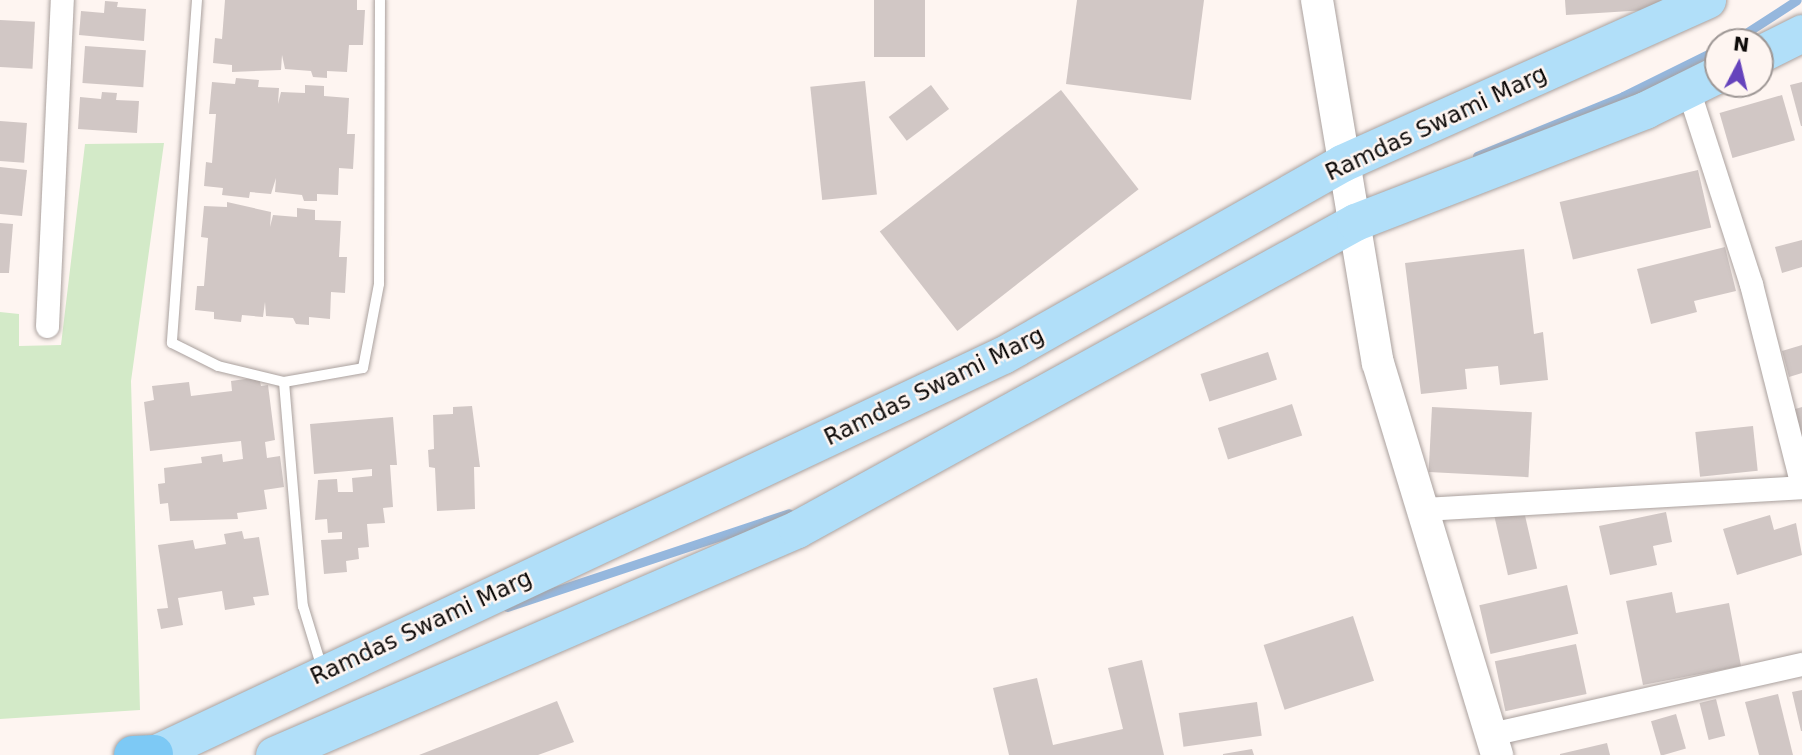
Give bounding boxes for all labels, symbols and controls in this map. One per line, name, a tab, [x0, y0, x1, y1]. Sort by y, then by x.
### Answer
north arrow	[1704, 28, 1774, 98]
text: N	[1732, 32, 1751, 56]
street label: Ramdas Swami Marg	[1321, 60, 1551, 186]
street label: Ramdas Swami Marg	[820, 321, 1048, 451]
street label: Ramdas Swami Marg	[306, 564, 536, 690]

